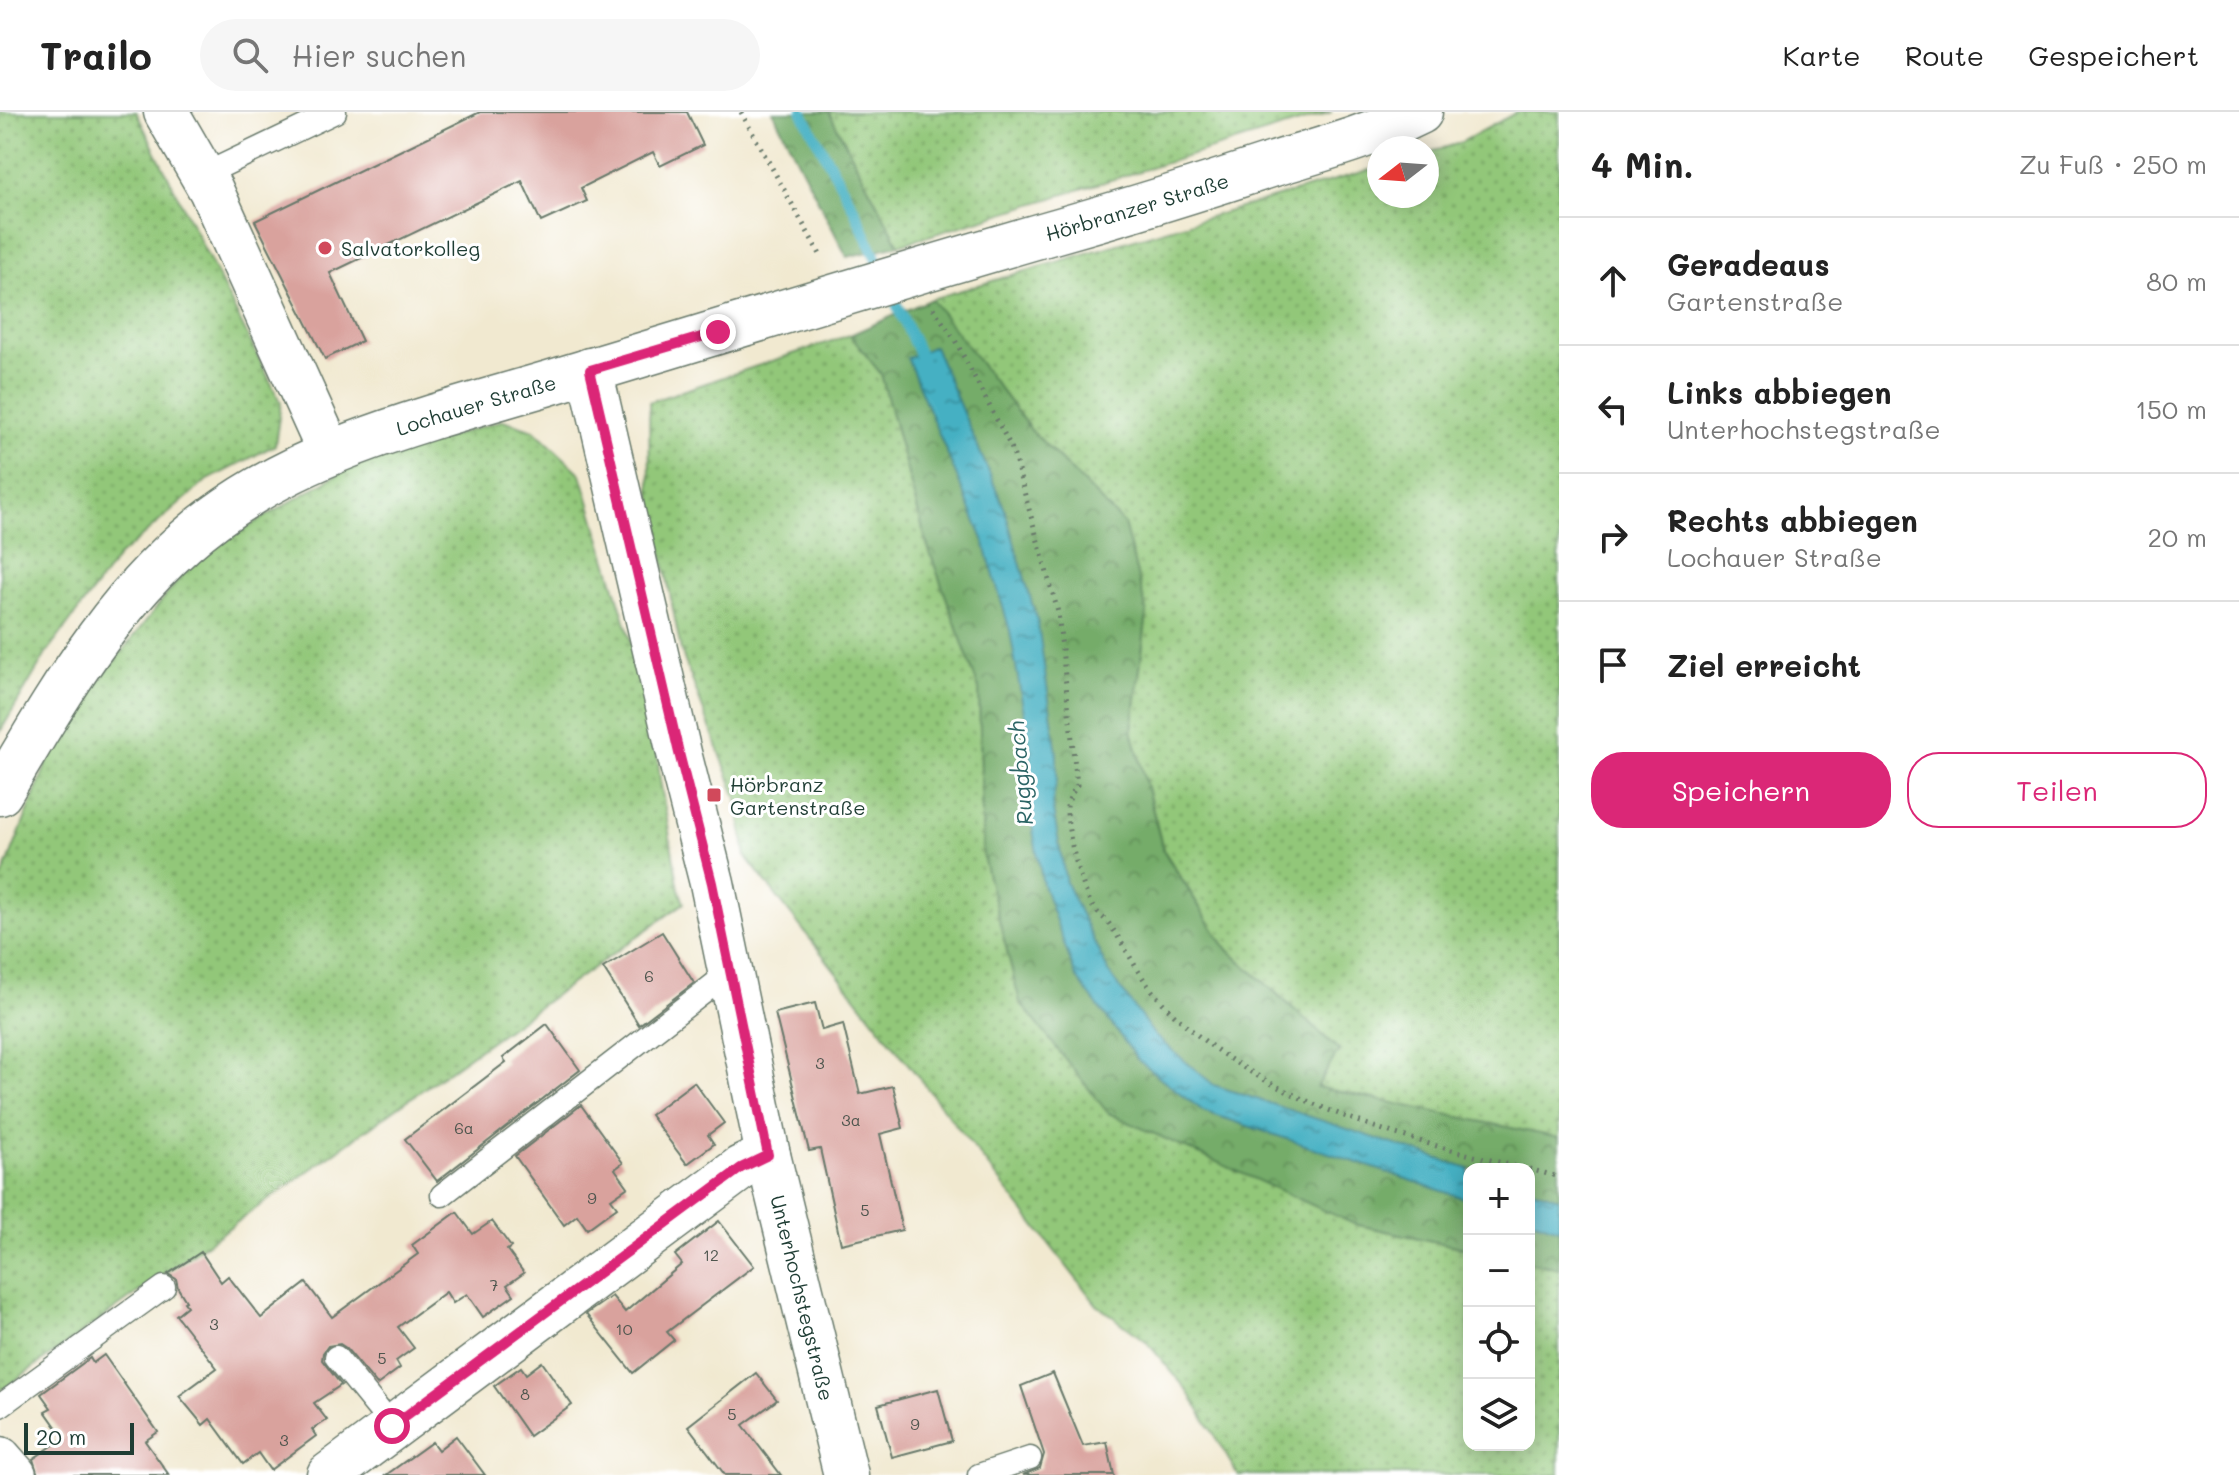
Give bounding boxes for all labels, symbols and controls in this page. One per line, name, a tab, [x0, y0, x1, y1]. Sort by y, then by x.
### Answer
search box	[200, 19, 760, 91]
text: Trailo	[40, 30, 152, 80]
icon: search	[228, 33, 272, 77]
text: Hier suchen	[292, 35, 466, 75]
text: Karte	[1782, 37, 1861, 73]
text: Route	[1905, 37, 1984, 73]
text: Gespeichert	[2028, 37, 2199, 73]
north arrow	[1367, 136, 1439, 208]
text: 4 Min.	[1591, 142, 1694, 187]
text: Zu Fuß · 250 m	[2019, 147, 2207, 181]
street label: Hörbranzer Straße	[1042, 167, 1232, 246]
place label: Salvatorkolleg	[341, 235, 480, 261]
marker: Salvatorkolleg	[316, 239, 334, 257]
text: Geradeaus	[1667, 244, 1830, 284]
icon: ahead	[1591, 259, 1635, 303]
text: 80 m	[2146, 264, 2207, 298]
text: Gartenstraße	[1667, 284, 1843, 318]
route end	[700, 314, 736, 350]
street label: Lochauer Straße	[393, 369, 559, 441]
text: Links abbiegen	[1667, 372, 1891, 412]
icon: left	[1591, 387, 1635, 431]
text: 150 m	[2135, 392, 2207, 426]
text: Unterhochstegstraße	[1667, 412, 1941, 446]
text: Rechts abbiegen	[1667, 500, 1918, 540]
icon: right	[1591, 515, 1635, 559]
text: 20 m	[2147, 520, 2207, 554]
text: Lochauer Straße	[1667, 540, 1882, 574]
icon: arrive	[1591, 643, 1635, 687]
text: Ziel erreicht	[1667, 645, 1861, 685]
water label: Ruggbach	[1001, 720, 1039, 826]
button: Speichern	[1591, 752, 1891, 828]
button: Teilen	[1907, 752, 2207, 828]
place label: Hörbranz Gartenstraße	[730, 771, 866, 820]
marker: Hörbranz Gartenstraße	[705, 786, 723, 804]
house number: 6	[644, 965, 654, 986]
house number: 3	[815, 1052, 825, 1073]
house number: 3a	[841, 1109, 861, 1130]
house number: 6a	[454, 1117, 474, 1138]
map controls	[1463, 1163, 1535, 1451]
button: +	[1463, 1163, 1535, 1235]
house number: 9	[587, 1187, 597, 1208]
street label: Unterhochstegstraße	[765, 1192, 840, 1403]
house number: 5	[860, 1199, 870, 1220]
button: −	[1463, 1235, 1535, 1307]
house number: 12	[703, 1244, 719, 1265]
house number: 7	[490, 1274, 499, 1295]
button: locate	[1463, 1307, 1535, 1379]
house number: 3	[209, 1313, 219, 1334]
house number: 10	[615, 1318, 633, 1339]
house number: 5	[377, 1347, 387, 1368]
button: layers	[1463, 1379, 1535, 1451]
house number: 8	[520, 1383, 530, 1404]
house number: 5	[727, 1403, 737, 1424]
route start	[374, 1408, 410, 1444]
house number: 9	[910, 1413, 920, 1434]
scale bar	[24, 1419, 134, 1455]
text: 20 m	[36, 1422, 86, 1451]
house number: 3	[279, 1429, 289, 1450]

